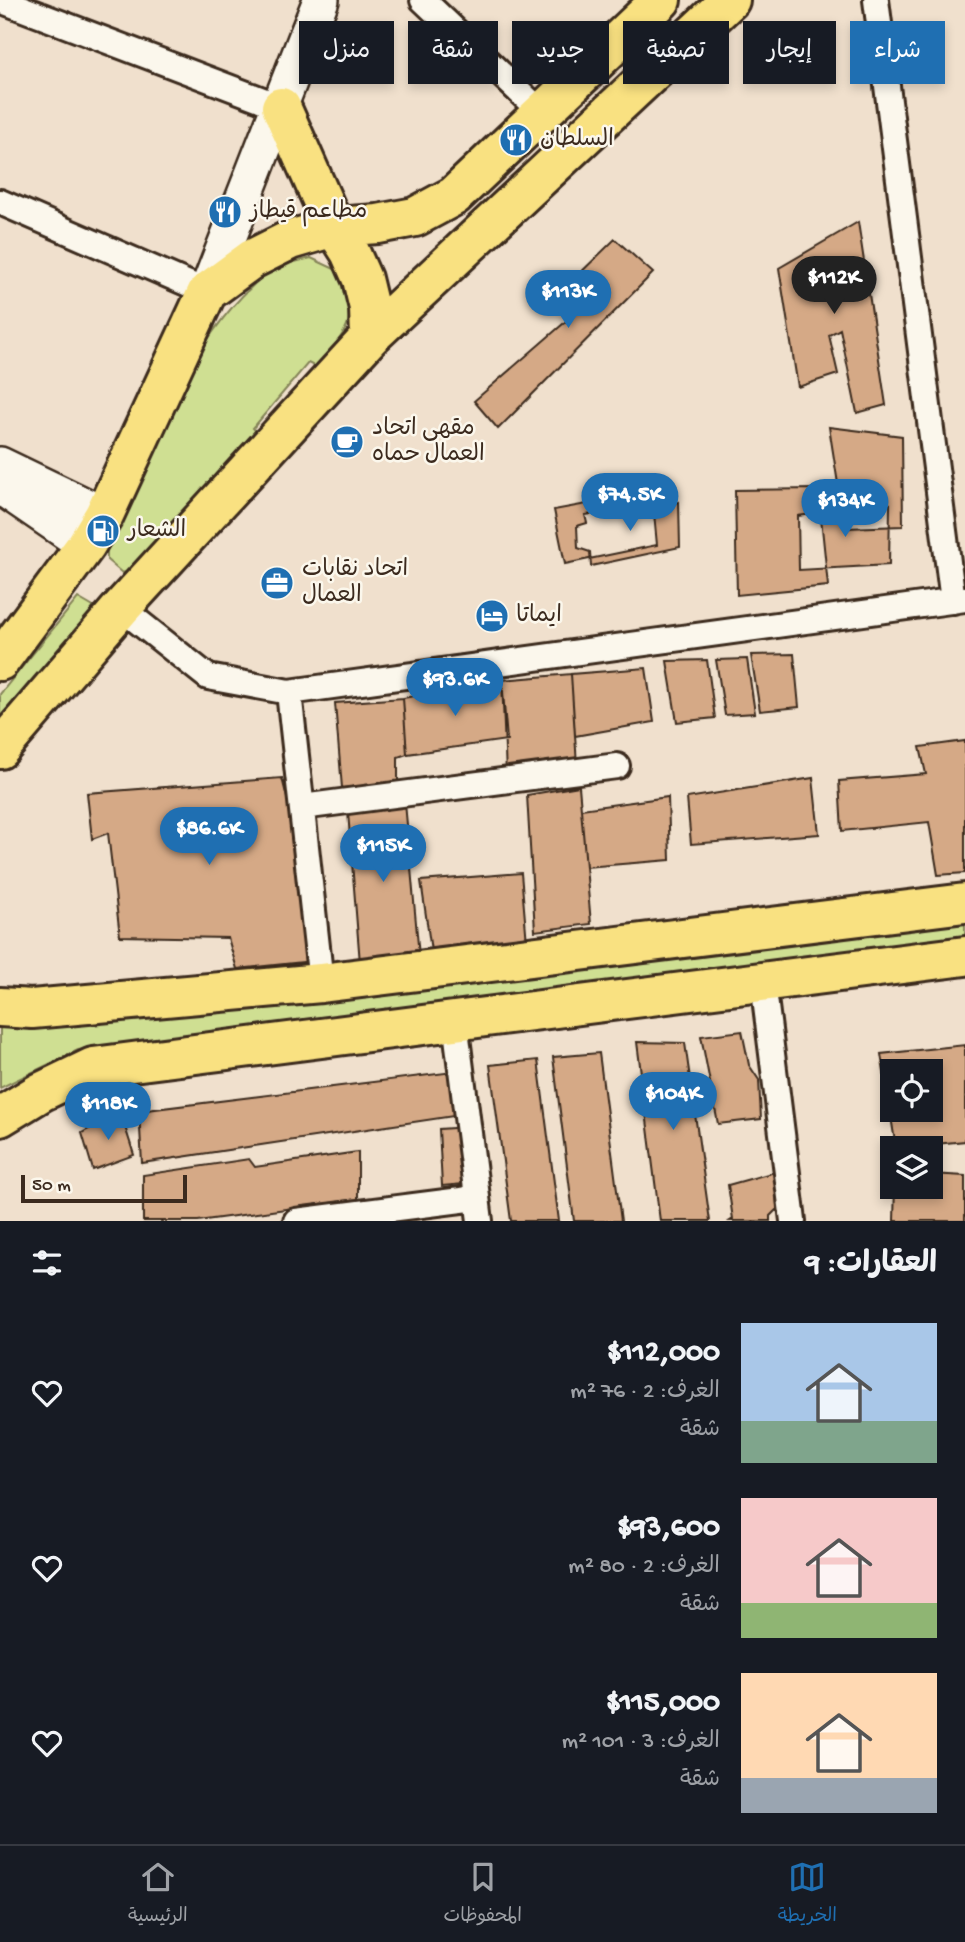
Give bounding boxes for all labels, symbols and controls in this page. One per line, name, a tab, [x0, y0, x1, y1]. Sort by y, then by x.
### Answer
chip: منزل	[299, 21, 394, 84]
chip: شقة	[408, 21, 498, 84]
chip: جديد	[512, 21, 609, 84]
chip: تصفية	[623, 21, 729, 84]
chip: إيجار	[743, 21, 836, 84]
chip: شراء	[850, 21, 945, 84]
restaurant icon: السلطان	[497, 121, 535, 159]
place label: السلطان	[540, 127, 614, 154]
restaurant icon: مطاعم قيطاز	[206, 193, 244, 231]
place label: مطاعم قيطاز	[248, 199, 367, 227]
pin: $112K	[785, 256, 883, 316]
text: $112K	[808, 265, 860, 292]
pin: $113K	[519, 270, 617, 330]
text: $113K	[541, 279, 595, 306]
place label: مقهى اتحاد العمال حماه	[372, 416, 485, 469]
cafe icon: مقهى اتحاد العمال حماه	[328, 423, 366, 461]
pin: $74.5K	[573, 474, 687, 533]
pin: $134K	[796, 480, 894, 539]
text: $74.5K	[597, 482, 663, 509]
text: $134K	[817, 488, 873, 515]
fuel station icon: الشعار	[84, 512, 122, 550]
place label: الشعار	[126, 518, 186, 545]
place label: اتحاد نقابات العمال	[302, 557, 408, 610]
office icon: اتحاد نقابات العمال	[258, 564, 296, 602]
hotel icon: ايماتا	[473, 597, 511, 635]
place label: ايماتا	[516, 603, 562, 630]
pin: $93.6K	[398, 658, 512, 718]
text: $93.6K	[422, 667, 488, 694]
pin: $86.6K	[152, 808, 266, 867]
text: $86.6K	[176, 816, 242, 843]
pin: $115K	[334, 824, 432, 884]
text: $115K	[356, 833, 410, 860]
map controls	[880, 1059, 943, 1199]
button: locate	[880, 1059, 943, 1122]
pin: $104K	[624, 1072, 722, 1132]
text: $104K	[645, 1081, 701, 1108]
pin: $118K	[59, 1082, 157, 1142]
text: $118K	[81, 1091, 135, 1118]
button: layers	[880, 1136, 943, 1199]
scale bar	[21, 1172, 187, 1204]
text: 50 m	[32, 1175, 71, 1198]
icon: filters	[28, 1244, 66, 1282]
text: العقارات: 9	[805, 1248, 937, 1283]
text: $112,000	[607, 1337, 720, 1372]
icon: home	[797, 1351, 881, 1435]
icon: heart	[28, 1374, 66, 1412]
text: الغرف: 2 · 76 m²	[570, 1379, 720, 1406]
text: شقة	[680, 1417, 720, 1444]
text: $93,600	[617, 1512, 720, 1547]
icon: home	[797, 1526, 881, 1610]
icon: heart	[28, 1549, 66, 1587]
text: الغرف: 2 · 80 m²	[568, 1554, 720, 1581]
text: شقة	[680, 1592, 720, 1619]
text: $115,000	[606, 1687, 720, 1722]
icon: home	[797, 1701, 881, 1785]
icon: heart	[28, 1724, 66, 1762]
text: الغرف: 3 · 101 m²	[562, 1729, 720, 1756]
text: شقة	[680, 1767, 720, 1794]
tab: الرئيسية	[128, 1858, 188, 1931]
tab: المحفوظات	[444, 1858, 522, 1931]
tab: الخريطة	[778, 1858, 837, 1931]

